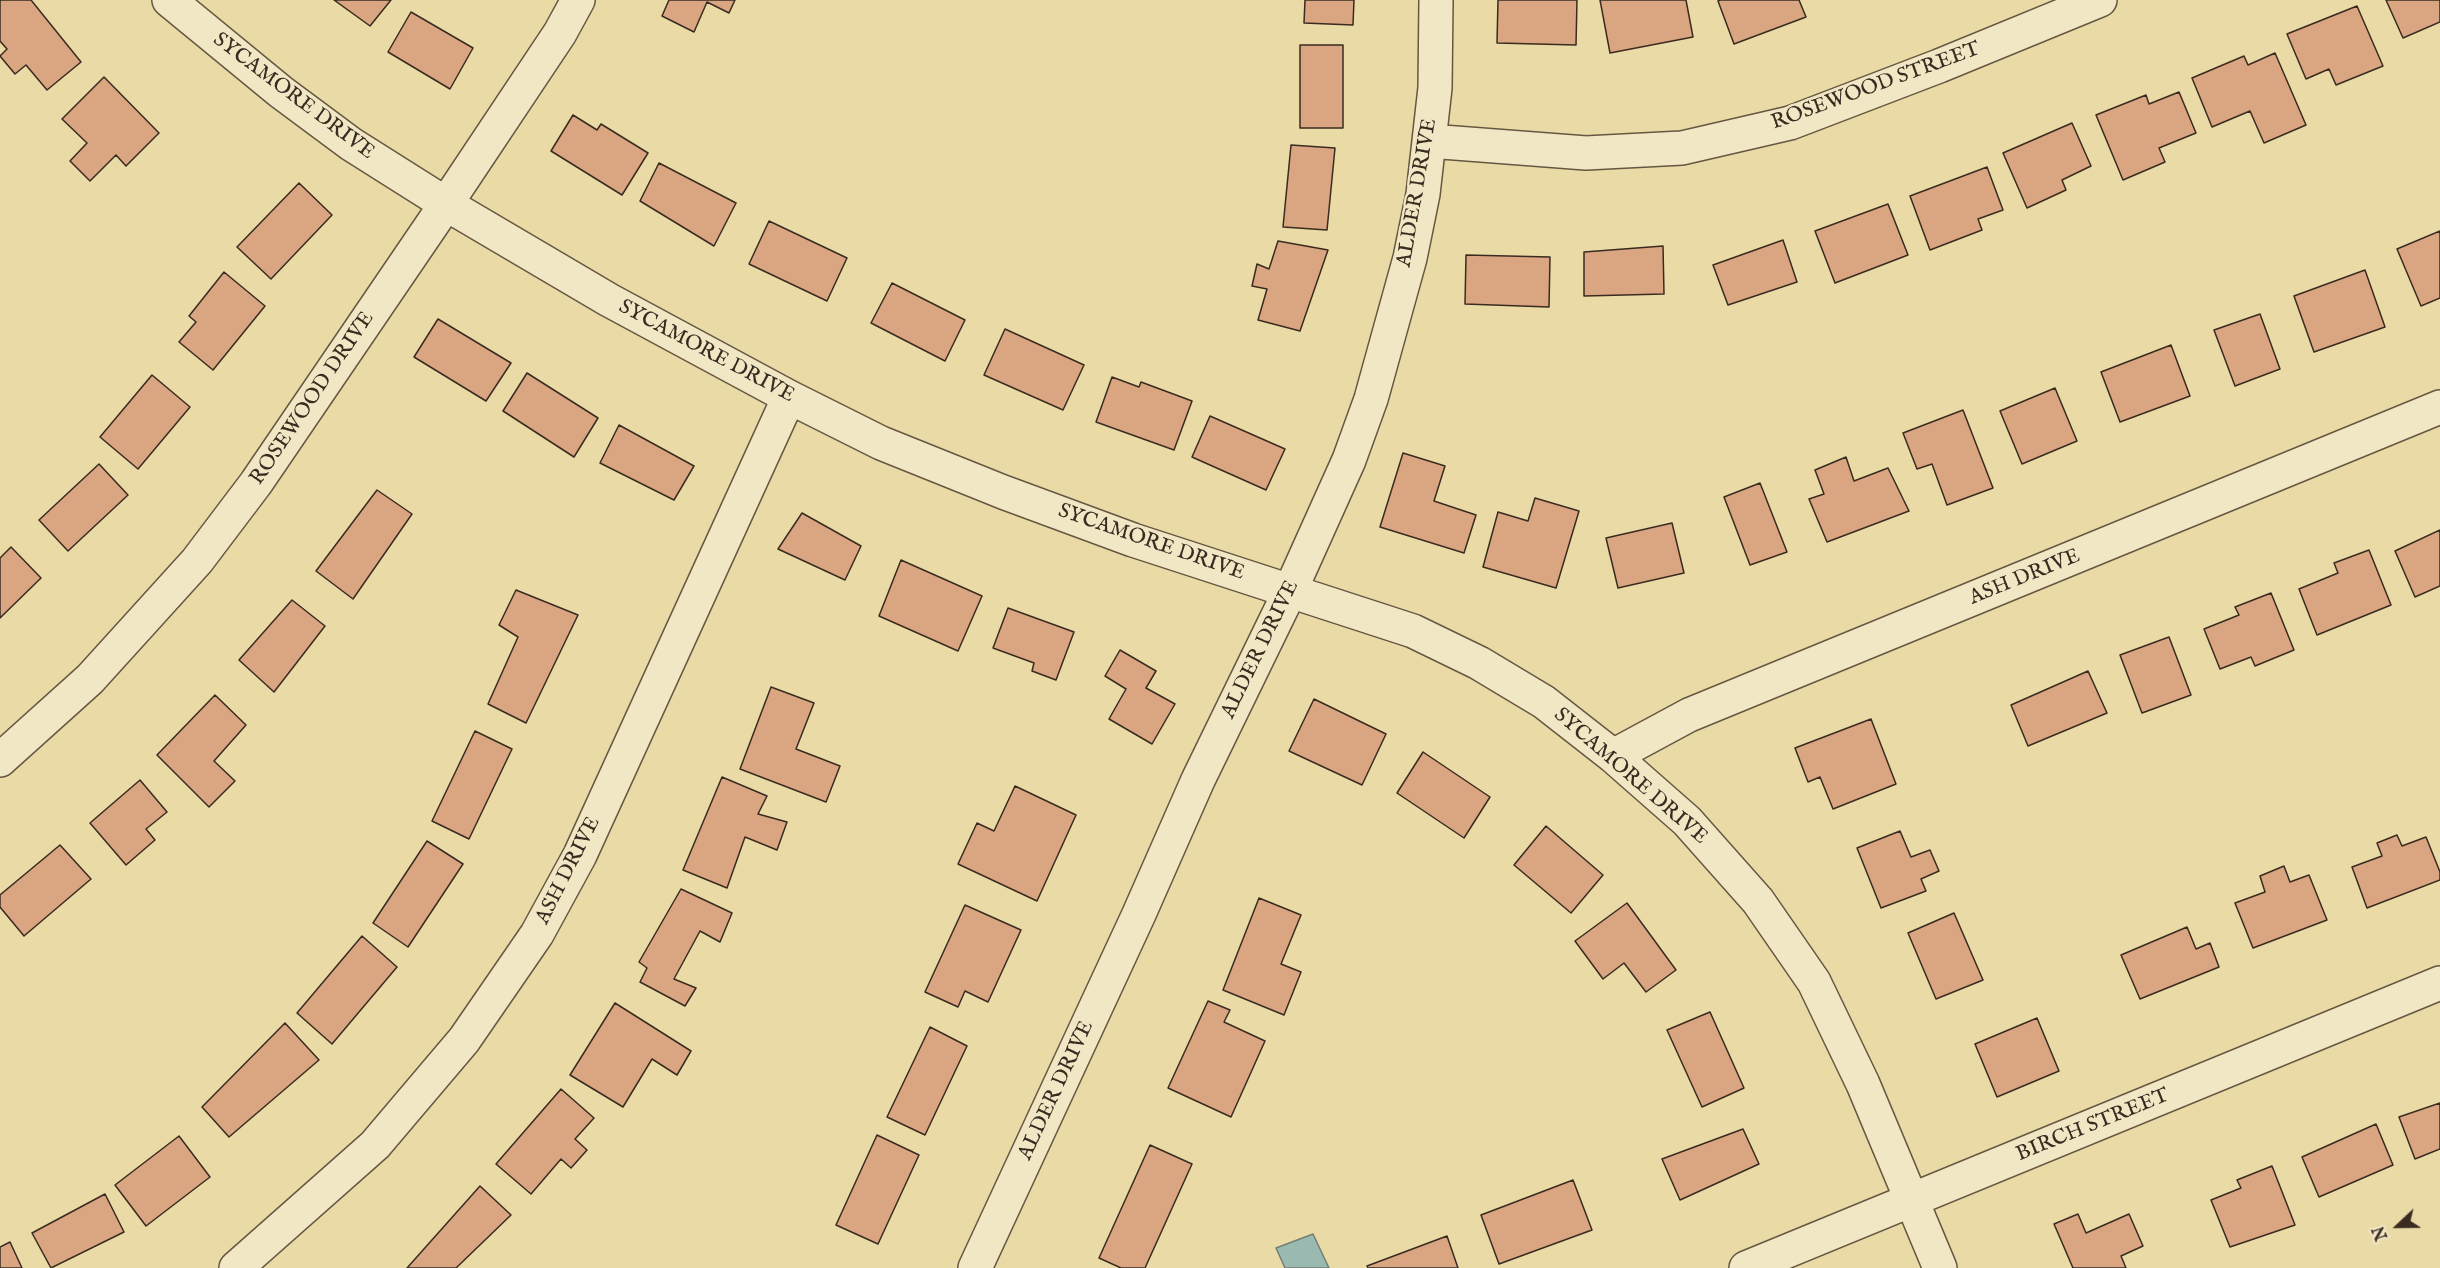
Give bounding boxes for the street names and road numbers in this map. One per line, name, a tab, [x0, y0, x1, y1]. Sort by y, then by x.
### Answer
street label: SYCAMORE DRIVE	[207, 28, 379, 166]
street label: ROSEWOOD STREET	[1768, 37, 1984, 137]
street label: ALDER DRIVE	[1393, 117, 1443, 269]
street label: SYCAMORE DRIVE	[614, 295, 798, 409]
street label: ROSEWOOD DRIVE	[246, 308, 380, 490]
street label: SYCAMORE DRIVE	[1054, 499, 1248, 587]
street label: ASH DRIVE	[1966, 544, 2084, 612]
street label: ALDER DRIVE	[1217, 577, 1305, 723]
street label: SYCAMORE DRIVE	[1548, 703, 1712, 851]
street label: ASH DRIVE	[531, 813, 607, 929]
street label: ALDER DRIVE	[1014, 1017, 1100, 1165]
street label: BIRCH STREET	[2013, 1084, 2173, 1168]

